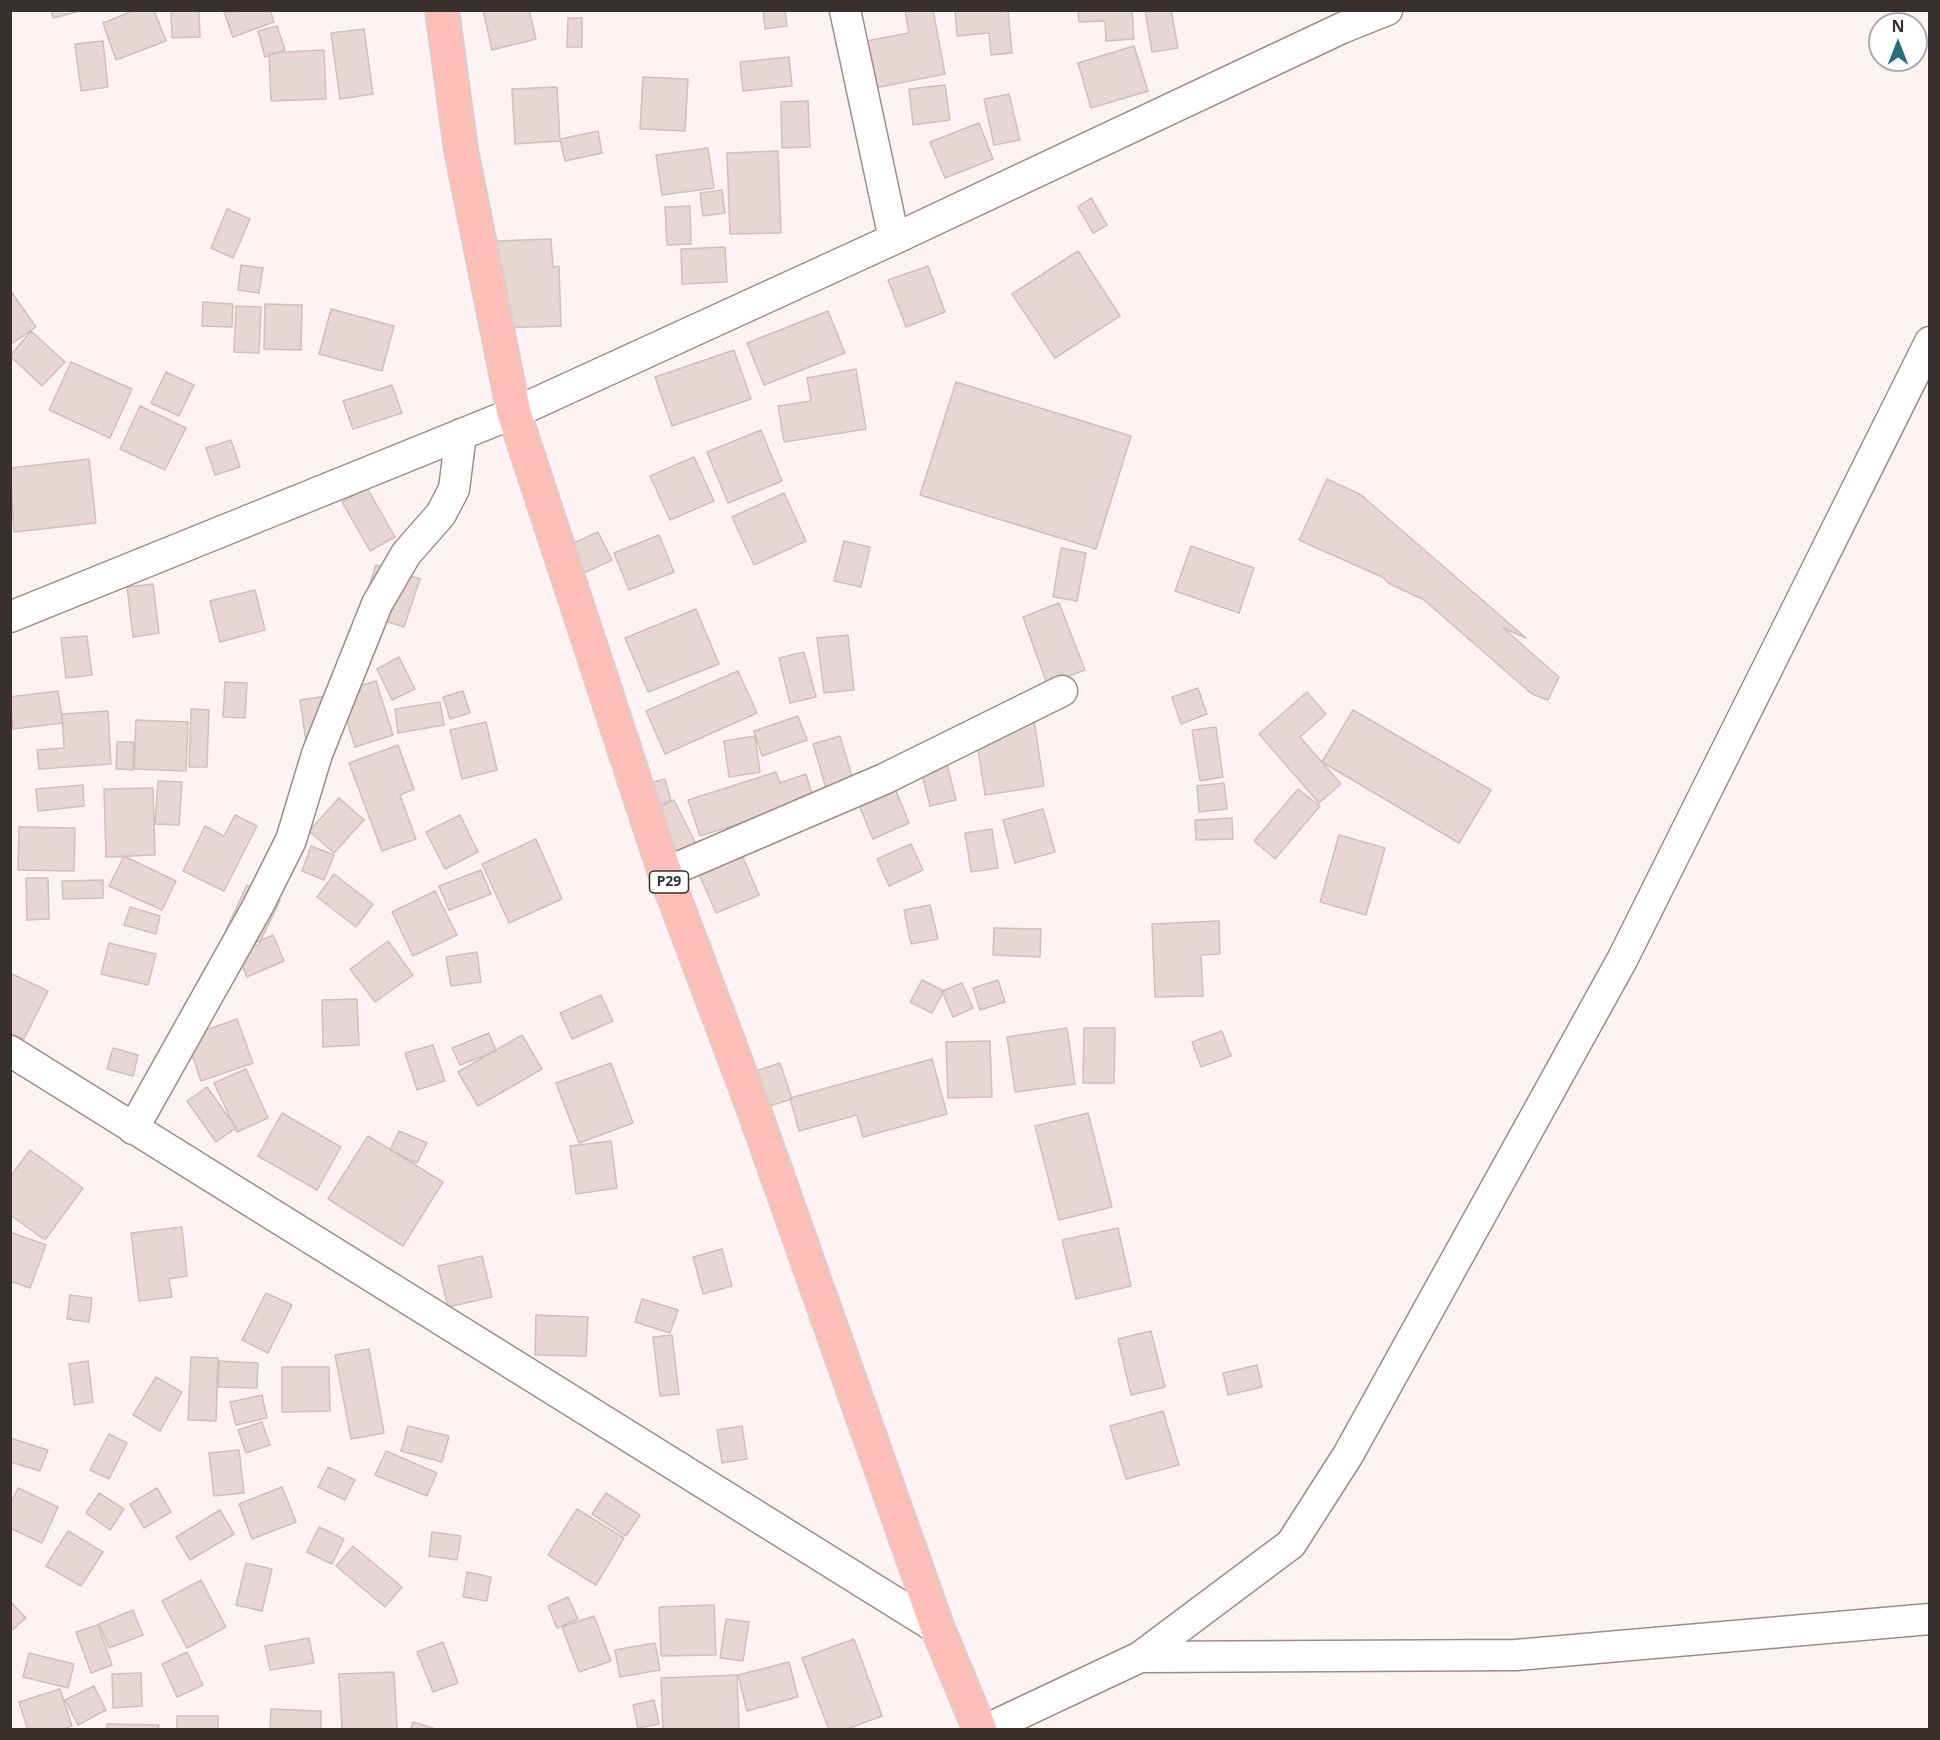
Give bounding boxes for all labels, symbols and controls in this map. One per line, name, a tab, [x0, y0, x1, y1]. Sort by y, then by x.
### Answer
north arrow	[1868, 12, 1928, 72]
text: N	[1891, 15, 1905, 37]
road number: P29	[650, 871, 688, 893]

